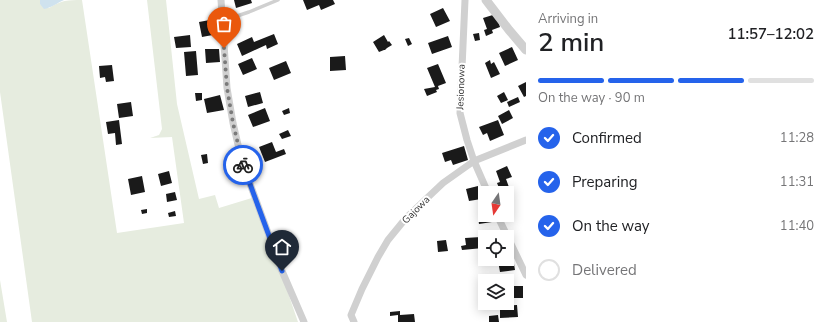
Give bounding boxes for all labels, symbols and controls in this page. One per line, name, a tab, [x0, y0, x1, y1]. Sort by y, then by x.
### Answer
pin	[207, 7.0, 241, 48]
text: Arriving in	[538, 10, 598, 28]
icon: bag	[213, 13, 235, 35]
text: 11:57–12:02	[727, 24, 814, 44]
text: 2 min	[538, 25, 604, 60]
street label: Jesionowa	[453, 64, 469, 111]
text: On the way · 90 m	[538, 89, 645, 107]
icon: check	[538, 127, 560, 149]
text: Confirmed	[572, 128, 642, 148]
text: 11:28	[780, 129, 814, 147]
courier	[223, 145, 263, 185]
icon: bike	[232, 154, 254, 176]
icon: check	[538, 171, 560, 193]
text: Preparing	[572, 172, 637, 192]
text: 11:31	[780, 173, 814, 191]
north arrow	[478, 186, 514, 222]
map controls	[478, 186, 514, 310]
street label: Gajowa	[399, 193, 433, 227]
icon: check	[538, 215, 560, 237]
text: On the way	[572, 216, 650, 236]
text: 11:40	[780, 217, 814, 235]
pin	[265, 230, 299, 271]
button: locate	[478, 230, 514, 266]
icon: home	[271, 236, 293, 258]
text: Delivered	[572, 260, 637, 280]
button: layers	[478, 274, 514, 310]

